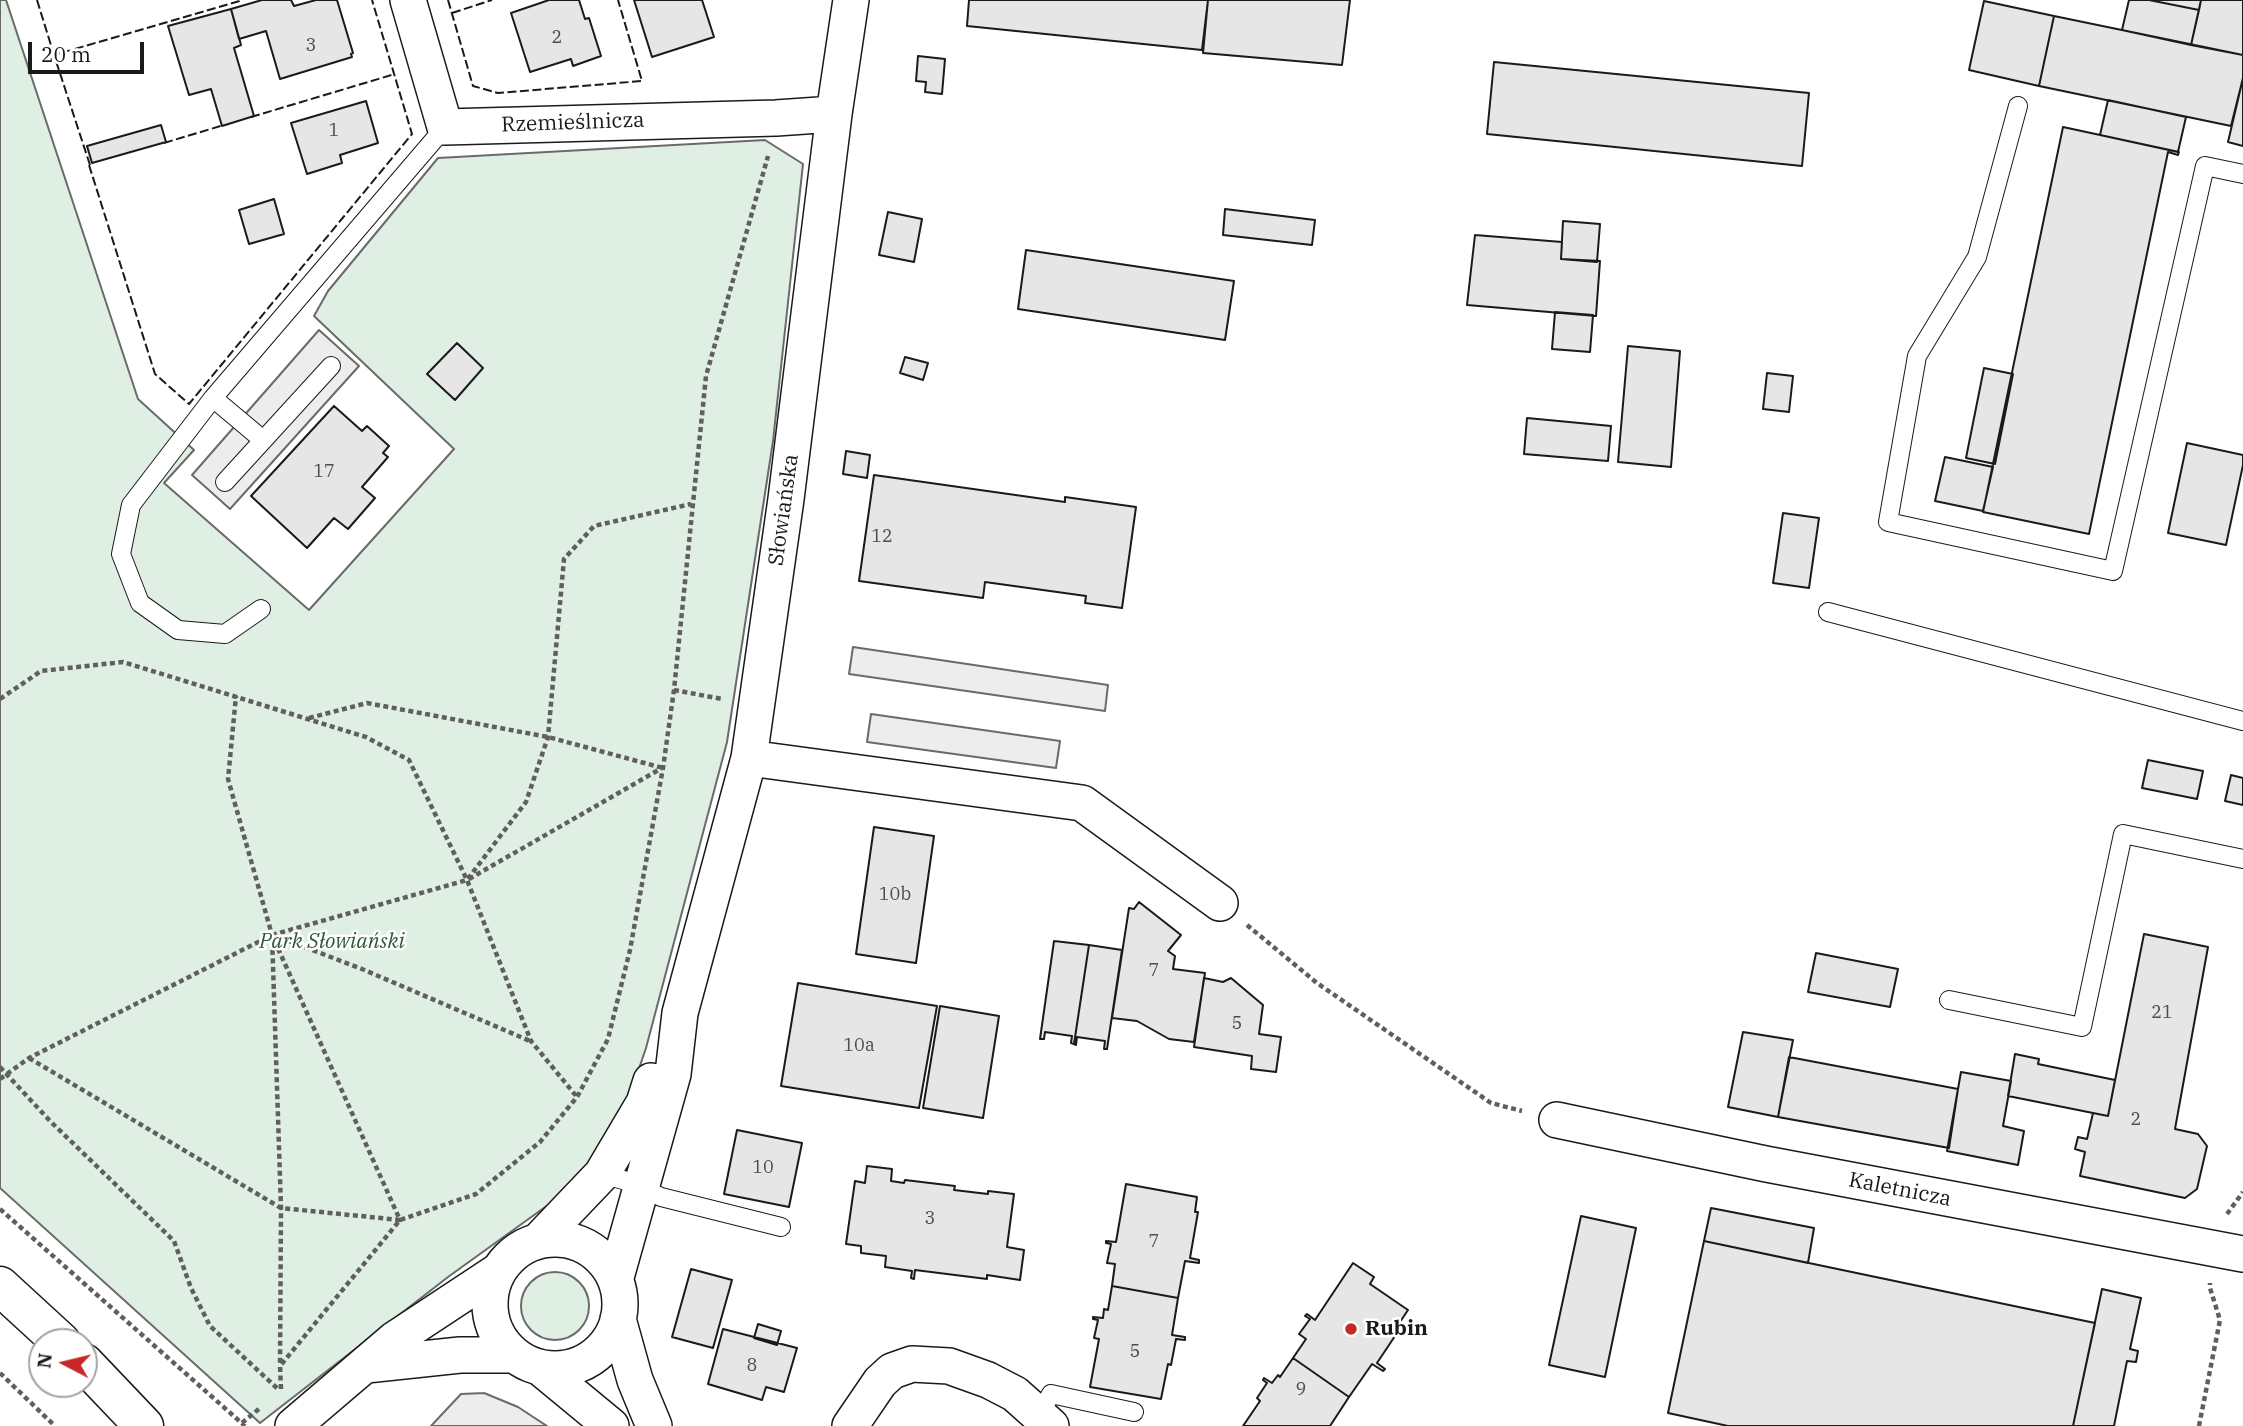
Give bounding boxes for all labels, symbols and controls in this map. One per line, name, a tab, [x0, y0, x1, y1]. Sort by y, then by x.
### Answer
house number: 2	[552, 27, 562, 49]
scale bar	[32, 28, 147, 72]
house number: 3	[306, 35, 316, 57]
text: 20 m	[41, 40, 91, 68]
street label: Rzemieślnicza	[501, 108, 645, 138]
house number: 1	[329, 120, 339, 142]
street label: Słowiańska	[764, 453, 804, 567]
house number: 17	[313, 461, 335, 483]
house number: 12	[871, 526, 893, 548]
house number: 10b	[879, 884, 911, 906]
park label: Park Słowiański	[259, 929, 405, 955]
house number: 7	[1149, 960, 1159, 982]
house number: 21	[2151, 1002, 2173, 1024]
house number: 5	[1232, 1013, 1242, 1035]
house number: 10a	[843, 1035, 875, 1057]
house number: 2	[2131, 1109, 2141, 1131]
house number: 10	[752, 1157, 774, 1179]
street label: Kaletnicza	[1847, 1168, 1953, 1212]
house number: 3	[925, 1208, 935, 1230]
house number: 7	[1149, 1231, 1159, 1253]
place label: Rubin	[1365, 1316, 1428, 1342]
marker: Rubin	[1343, 1321, 1359, 1337]
north arrow	[28, 1328, 98, 1398]
house number: 5	[1130, 1341, 1140, 1363]
text: N	[31, 1352, 57, 1370]
house number: 8	[747, 1355, 757, 1377]
house number: 9	[1296, 1379, 1306, 1401]

